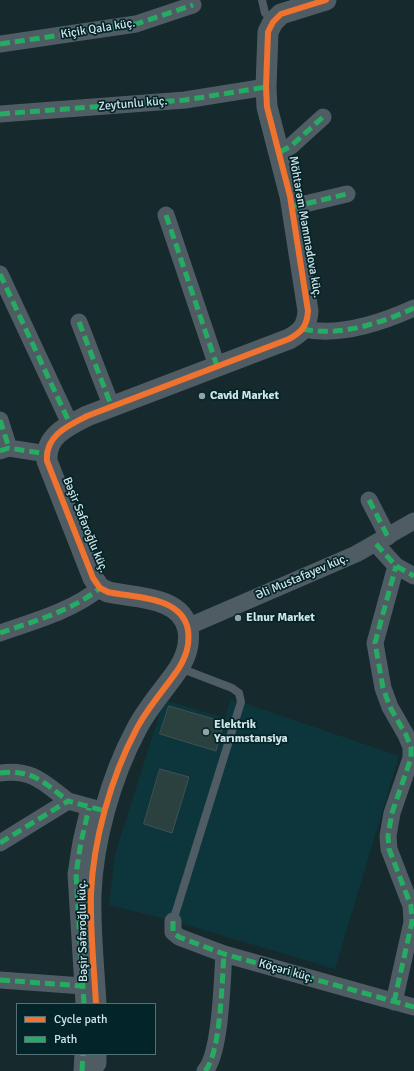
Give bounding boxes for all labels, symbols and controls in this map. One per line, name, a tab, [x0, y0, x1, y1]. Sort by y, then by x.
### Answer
street label: Kiçik Qala küç.	[60, 16, 136, 42]
street label: Zeytunlu küç.	[98, 94, 168, 114]
street label: Möhtərəm Məmmədova küç.	[285, 155, 325, 299]
place label: Cavid Market	[210, 389, 279, 403]
marker: Cavid Market	[197, 391, 207, 401]
street label: Bəşir Səfəroğlu küç.	[59, 475, 111, 575]
street label: Əli Mustafayev küç.	[253, 551, 351, 603]
place label: Elnur Market	[246, 611, 315, 625]
marker: Elnur Market	[233, 613, 243, 623]
place label: Elektrik Yarımstansiya	[214, 718, 288, 746]
marker: Elektrik Yarımstansiya	[201, 727, 211, 737]
street label: Bəşir Səfəroğlu küç.	[75, 880, 91, 982]
street label: Köçəri küç.	[257, 956, 315, 986]
legend	[16, 1003, 156, 1055]
text: Cycle path	[54, 1012, 107, 1027]
text: Path	[54, 1032, 77, 1047]

